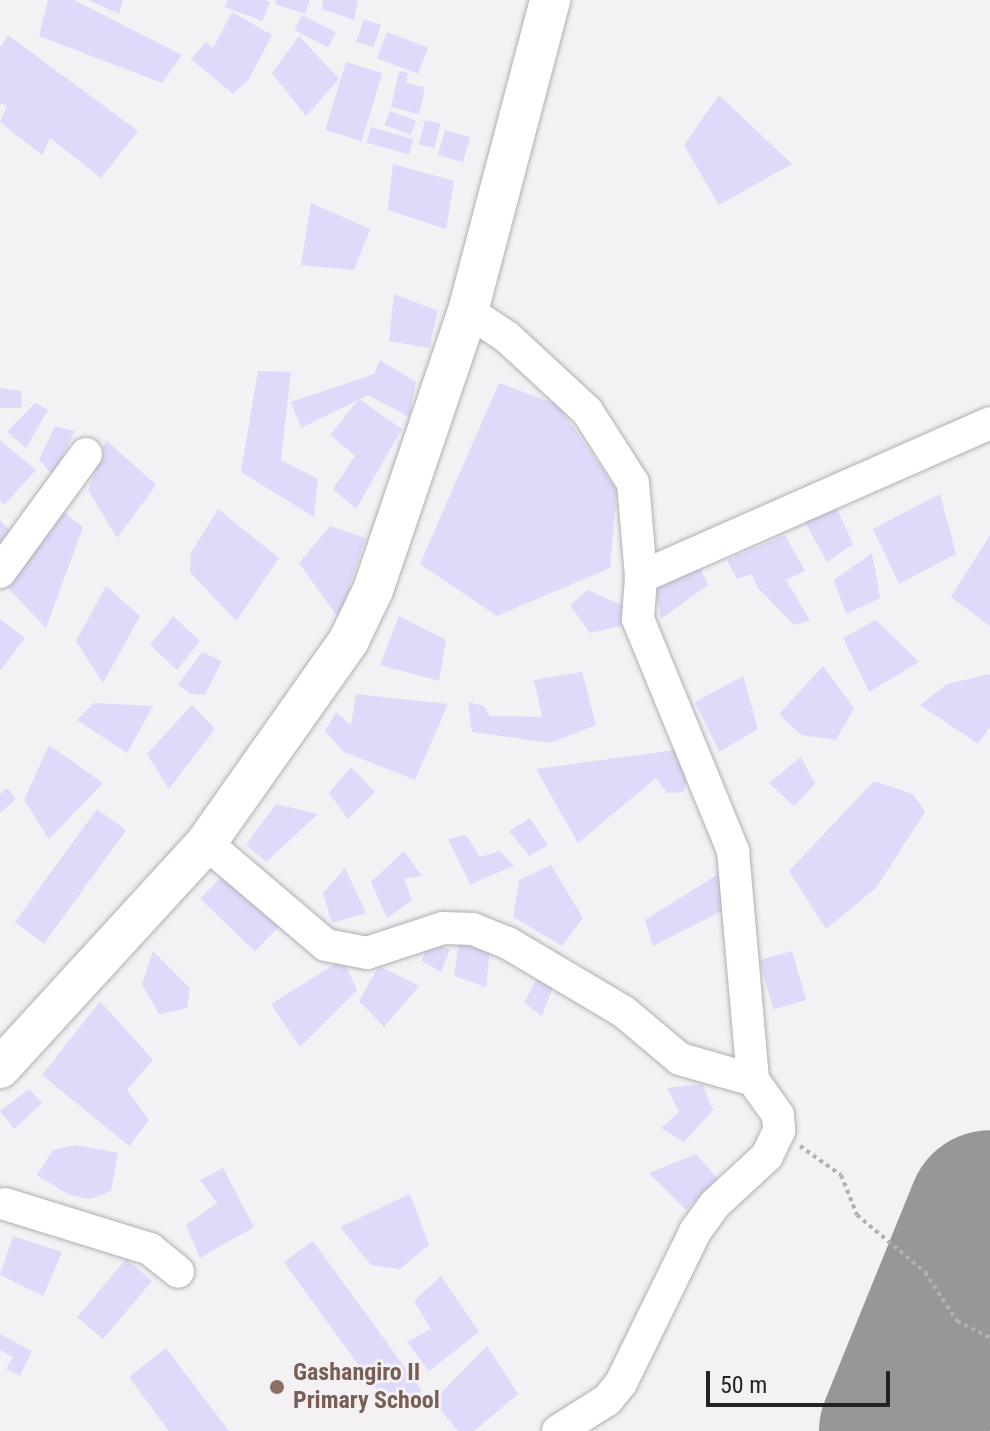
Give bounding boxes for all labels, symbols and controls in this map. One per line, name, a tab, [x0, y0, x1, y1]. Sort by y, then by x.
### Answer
scale bar	[710, 1355, 894, 1405]
place label: Gashangiro II Primary School	[293, 1359, 440, 1415]
text: 50 m	[720, 1371, 767, 1399]
marker: Gashangiro II Primary School	[268, 1378, 286, 1396]

